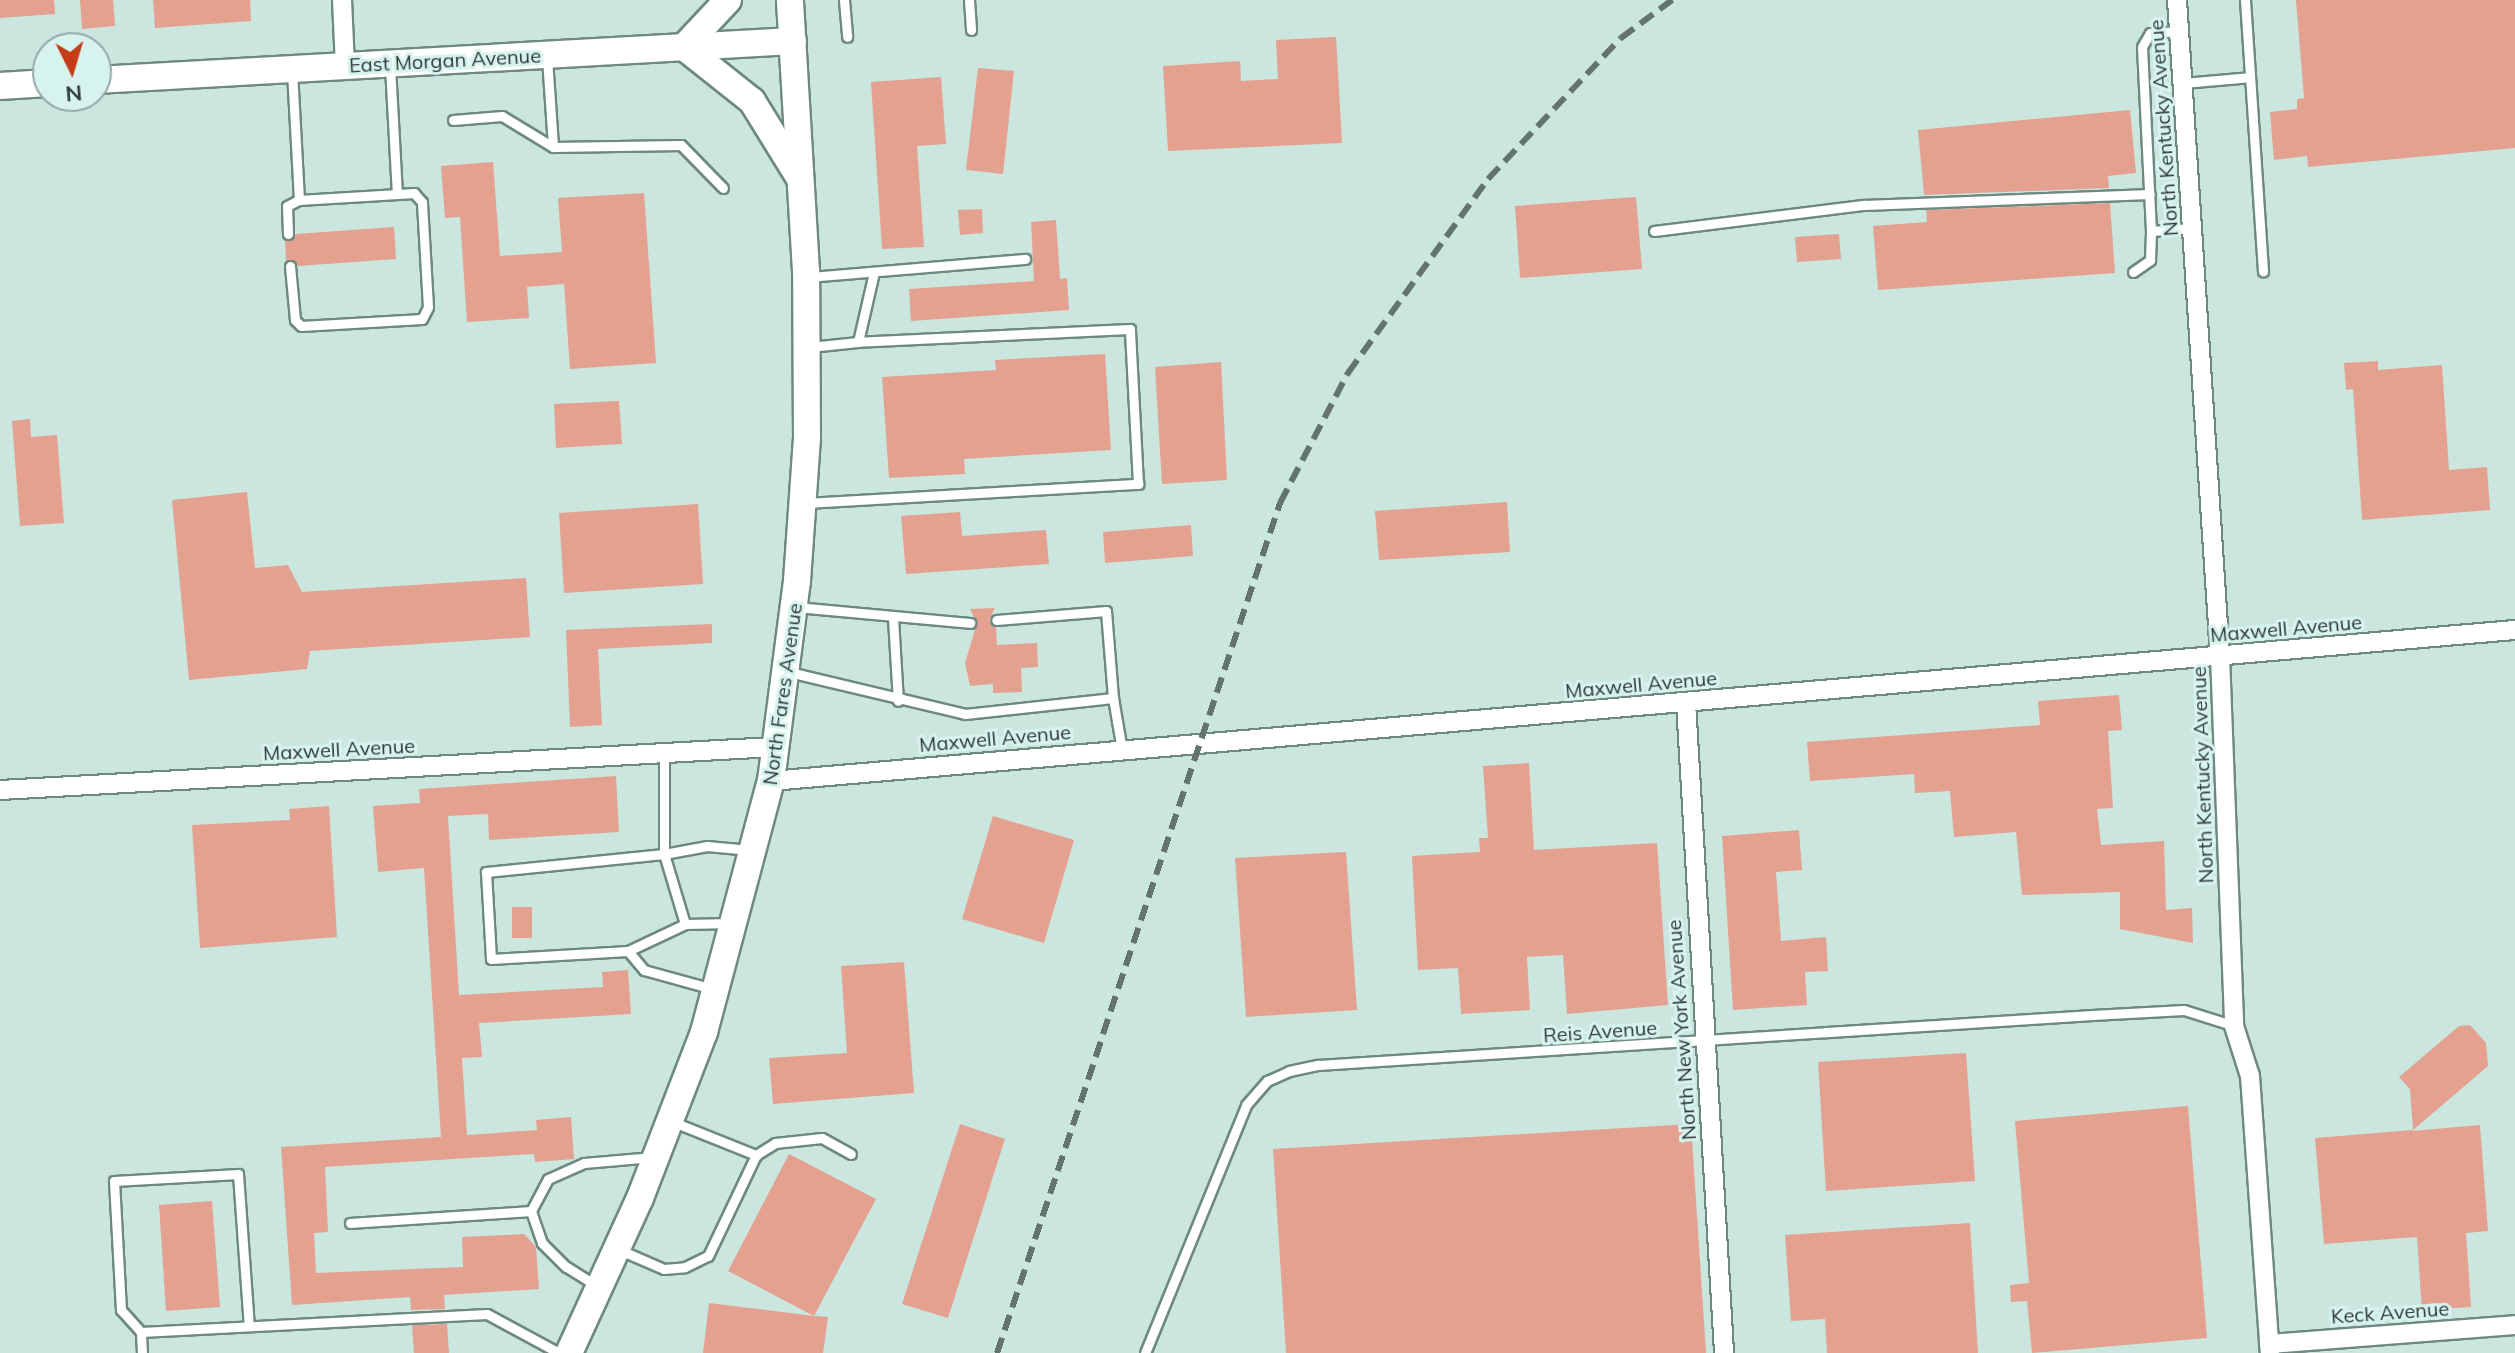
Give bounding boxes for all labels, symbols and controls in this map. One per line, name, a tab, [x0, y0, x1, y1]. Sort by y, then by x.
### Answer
street label: North Kentucky Avenue	[2143, 19, 2183, 237]
north arrow	[32, 32, 112, 112]
street label: East Morgan Avenue	[348, 43, 542, 77]
text: N	[64, 79, 83, 109]
street label: North Fares Avenue	[757, 601, 807, 787]
street label: Maxwell Avenue	[2209, 609, 2363, 647]
street label: Maxwell Avenue	[1564, 665, 1718, 703]
street label: North Kentucky Avenue	[2186, 666, 2218, 884]
street label: Maxwell Avenue	[918, 719, 1072, 757]
street label: Maxwell Avenue	[262, 733, 416, 765]
street label: North New York Avenue	[1661, 919, 1701, 1141]
street label: Reis Avenue	[1542, 1015, 1658, 1047]
street label: Keck Avenue	[2330, 1296, 2450, 1328]

